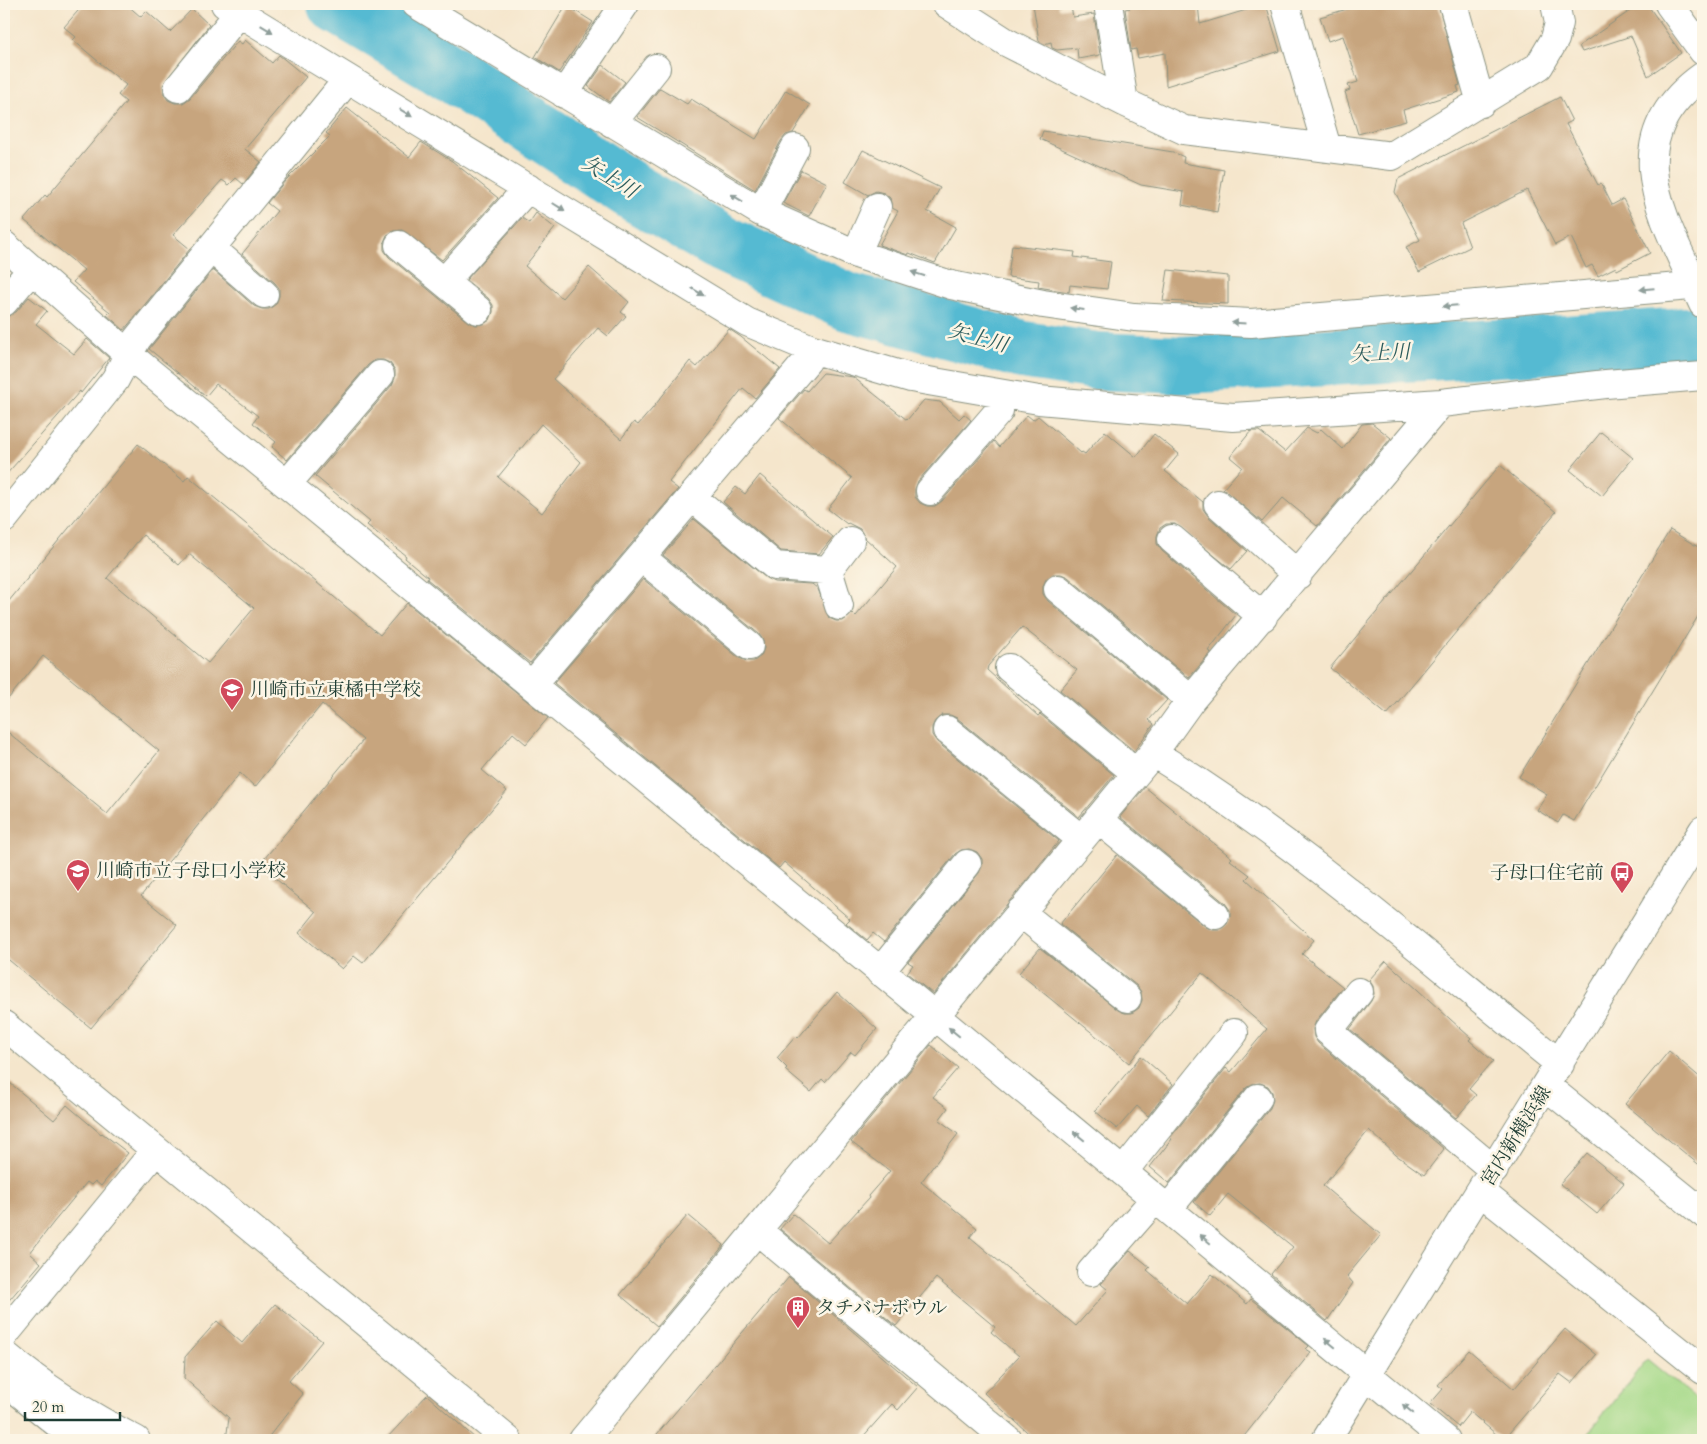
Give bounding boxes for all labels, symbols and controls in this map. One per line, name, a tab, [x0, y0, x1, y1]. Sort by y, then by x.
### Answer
one-way arrow	[260, 24, 273, 34]
one-way arrow	[399, 109, 412, 118]
water label: 矢上川	[577, 150, 644, 205]
one-way arrow	[730, 193, 743, 202]
one-way arrow	[553, 202, 566, 211]
one-way arrow	[911, 270, 926, 278]
one-way arrow	[1639, 285, 1655, 293]
one-way arrow	[691, 287, 704, 296]
one-way arrow	[1442, 302, 1458, 310]
one-way arrow	[1068, 305, 1084, 313]
water label: 矢上川	[946, 317, 1012, 359]
one-way arrow	[1230, 318, 1246, 326]
water label: 矢上川	[1349, 338, 1413, 368]
school or university icon: 川崎市立東橘中学校	[219, 677, 245, 711]
place label: 川崎市立東橘中学校	[250, 677, 421, 703]
school or university icon: 川崎市立子母口小学校	[65, 858, 91, 892]
place label: 川崎市立子母口小学校	[96, 858, 286, 884]
place label: 子母口住宅前	[1490, 860, 1604, 886]
bus stop icon: 子母口住宅前	[1609, 860, 1635, 894]
one-way arrow	[948, 1027, 961, 1038]
street label: 宮内新横浜線	[1475, 1081, 1557, 1191]
one-way arrow	[1073, 1130, 1086, 1141]
one-way arrow	[1198, 1234, 1211, 1245]
building icon: タチバナボウル	[785, 1295, 811, 1329]
place label: タチバナボウル	[816, 1295, 947, 1321]
one-way arrow	[1324, 1337, 1337, 1348]
scale bar	[25, 1389, 120, 1421]
text: 20 m	[32, 1397, 64, 1417]
one-way arrow	[1403, 1403, 1415, 1415]

